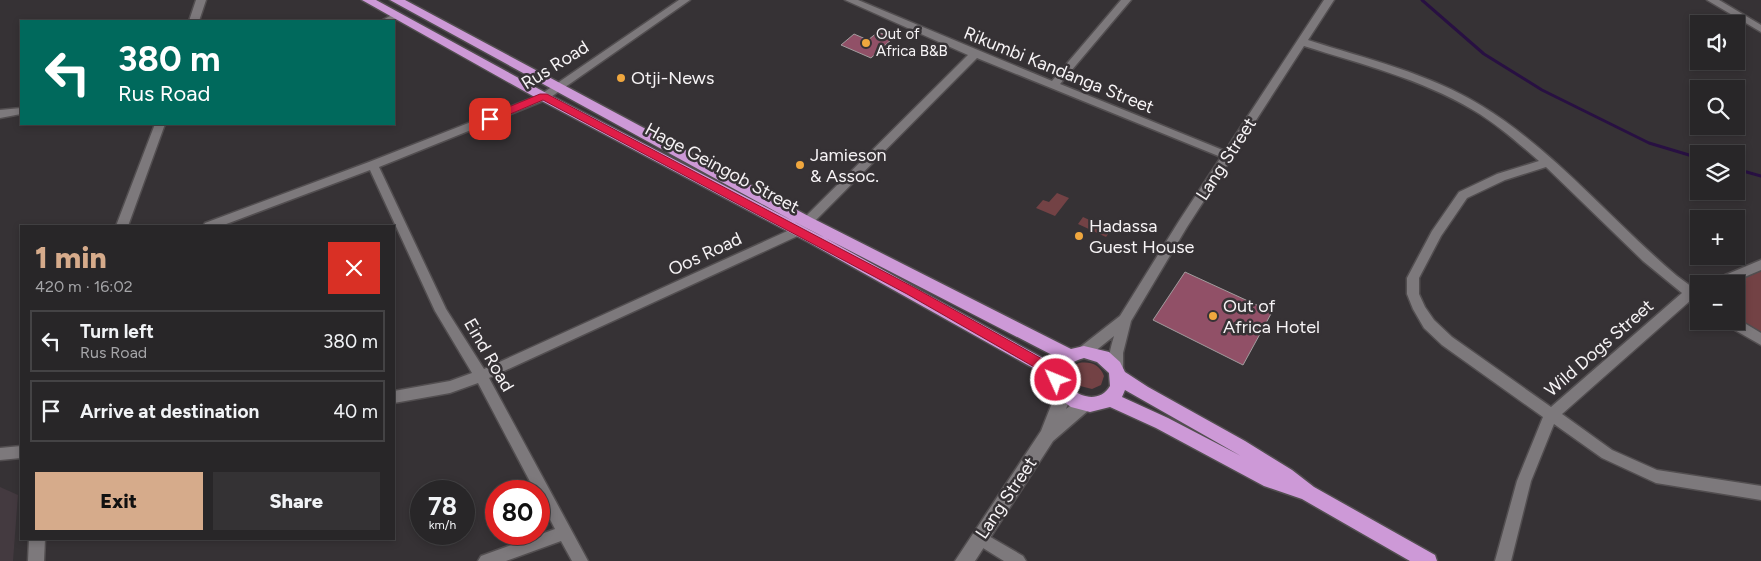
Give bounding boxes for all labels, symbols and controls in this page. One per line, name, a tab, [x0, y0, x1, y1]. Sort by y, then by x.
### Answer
map controls	[1690, 15, 1745, 330]
button: sound	[1690, 15, 1745, 70]
street label: Rikumbi Kandanga Street	[961, 22, 1157, 118]
place label: Out of Africa B&B	[876, 25, 948, 60]
street label: Rus Road	[517, 36, 593, 94]
marker: Out of Africa B&B	[860, 37, 872, 49]
text: 380 m	[118, 38, 220, 80]
icon: left	[35, 40, 100, 105]
place label: Otji-News	[631, 67, 714, 89]
marker: Otji-News	[615, 72, 627, 84]
text: Rus Road	[118, 80, 210, 107]
button: search	[1690, 80, 1745, 135]
pin	[469, 98, 511, 140]
icon: arrive	[476, 105, 504, 133]
street label: Lang Street	[1191, 113, 1261, 204]
street label: Hage Geingob Street	[641, 118, 803, 218]
place label: Jamieson & Assoc.	[810, 144, 887, 187]
button: layers	[1690, 145, 1745, 200]
marker: Jamieson & Assoc.	[794, 159, 806, 171]
button: +	[1690, 210, 1745, 265]
place label: Hadassa Guest House	[1089, 215, 1195, 258]
street label: Oos Road	[665, 227, 745, 281]
marker: Hadassa Guest House	[1073, 230, 1085, 242]
text: 1 min	[35, 239, 107, 276]
button: close	[328, 242, 380, 294]
button: −	[1690, 275, 1745, 330]
text: 420 m · 16:02	[35, 277, 133, 296]
place label: Out of Africa Hotel	[1223, 295, 1320, 338]
street label: Wild Dogs Street	[1540, 295, 1658, 401]
marker: Out of Africa Hotel	[1207, 310, 1219, 322]
street label: Eind Road	[459, 314, 519, 396]
text: Turn left	[80, 320, 154, 343]
icon: left	[37, 327, 65, 355]
text: 380 m	[323, 330, 378, 353]
text: Rus Road	[80, 343, 147, 362]
position arrow	[1029, 353, 1081, 405]
icon: arrive	[37, 397, 65, 425]
text: Arrive at destination	[80, 400, 259, 423]
text: 40 m	[333, 400, 378, 423]
street label: Lang Street	[971, 453, 1042, 543]
button: Exit	[35, 472, 203, 530]
button: Share	[213, 472, 380, 530]
speed limit sign: 80	[485, 480, 550, 545]
text: 78	[428, 491, 457, 521]
text: km/h	[429, 518, 456, 532]

